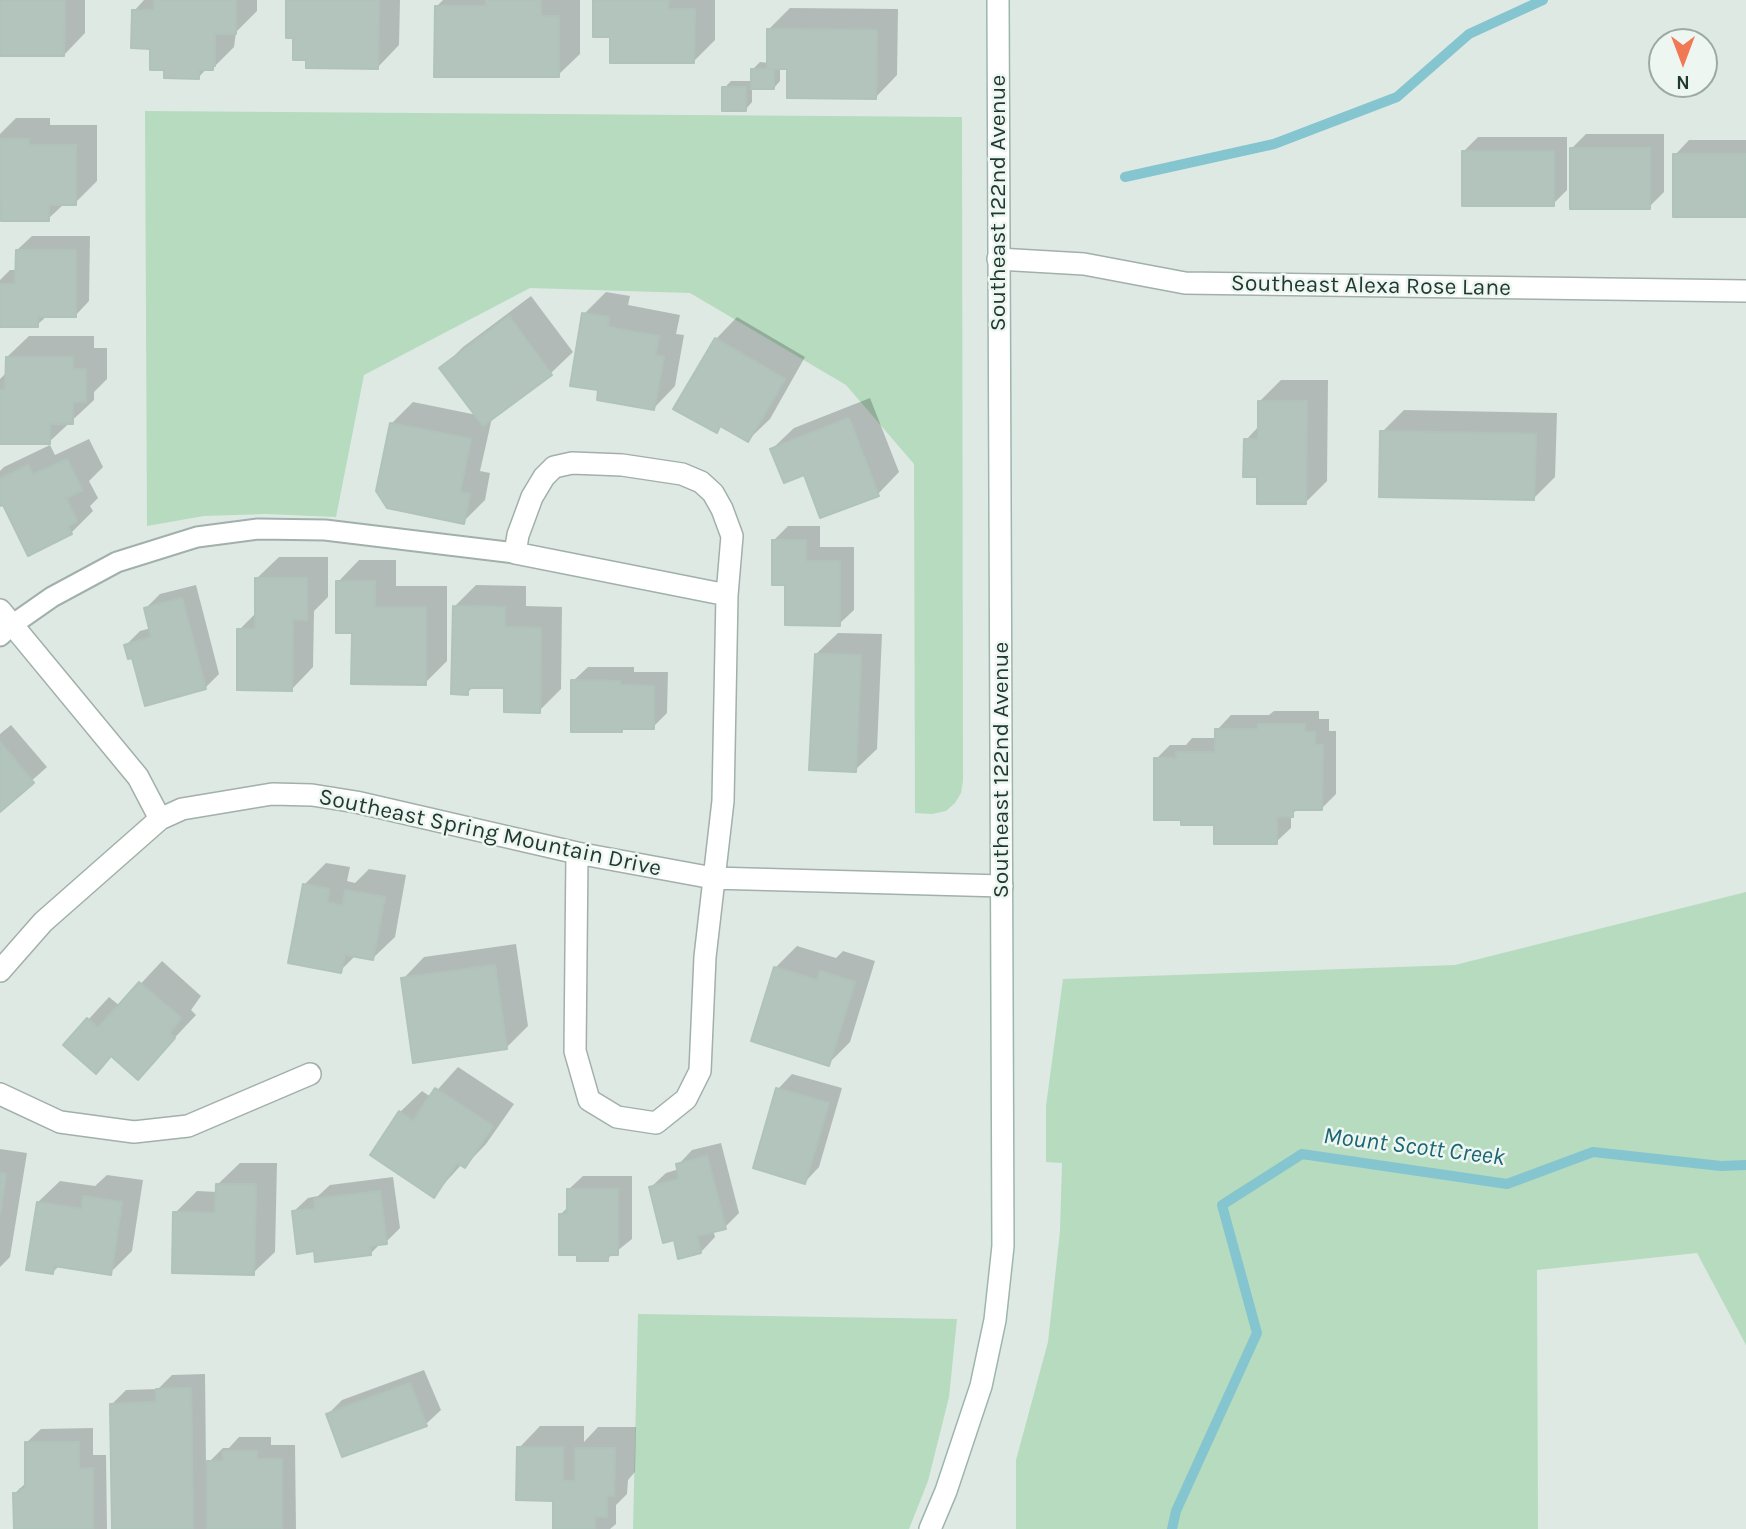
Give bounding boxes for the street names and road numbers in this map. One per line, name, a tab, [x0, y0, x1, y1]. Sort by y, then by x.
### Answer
street label: Southeast 122nd Avenue	[984, 75, 1012, 331]
street label: Southeast Alexa Rose Lane	[1231, 270, 1511, 302]
street label: Southeast 122nd Avenue	[987, 642, 1015, 898]
street label: Southeast Spring Mountain Drive	[316, 783, 664, 883]

